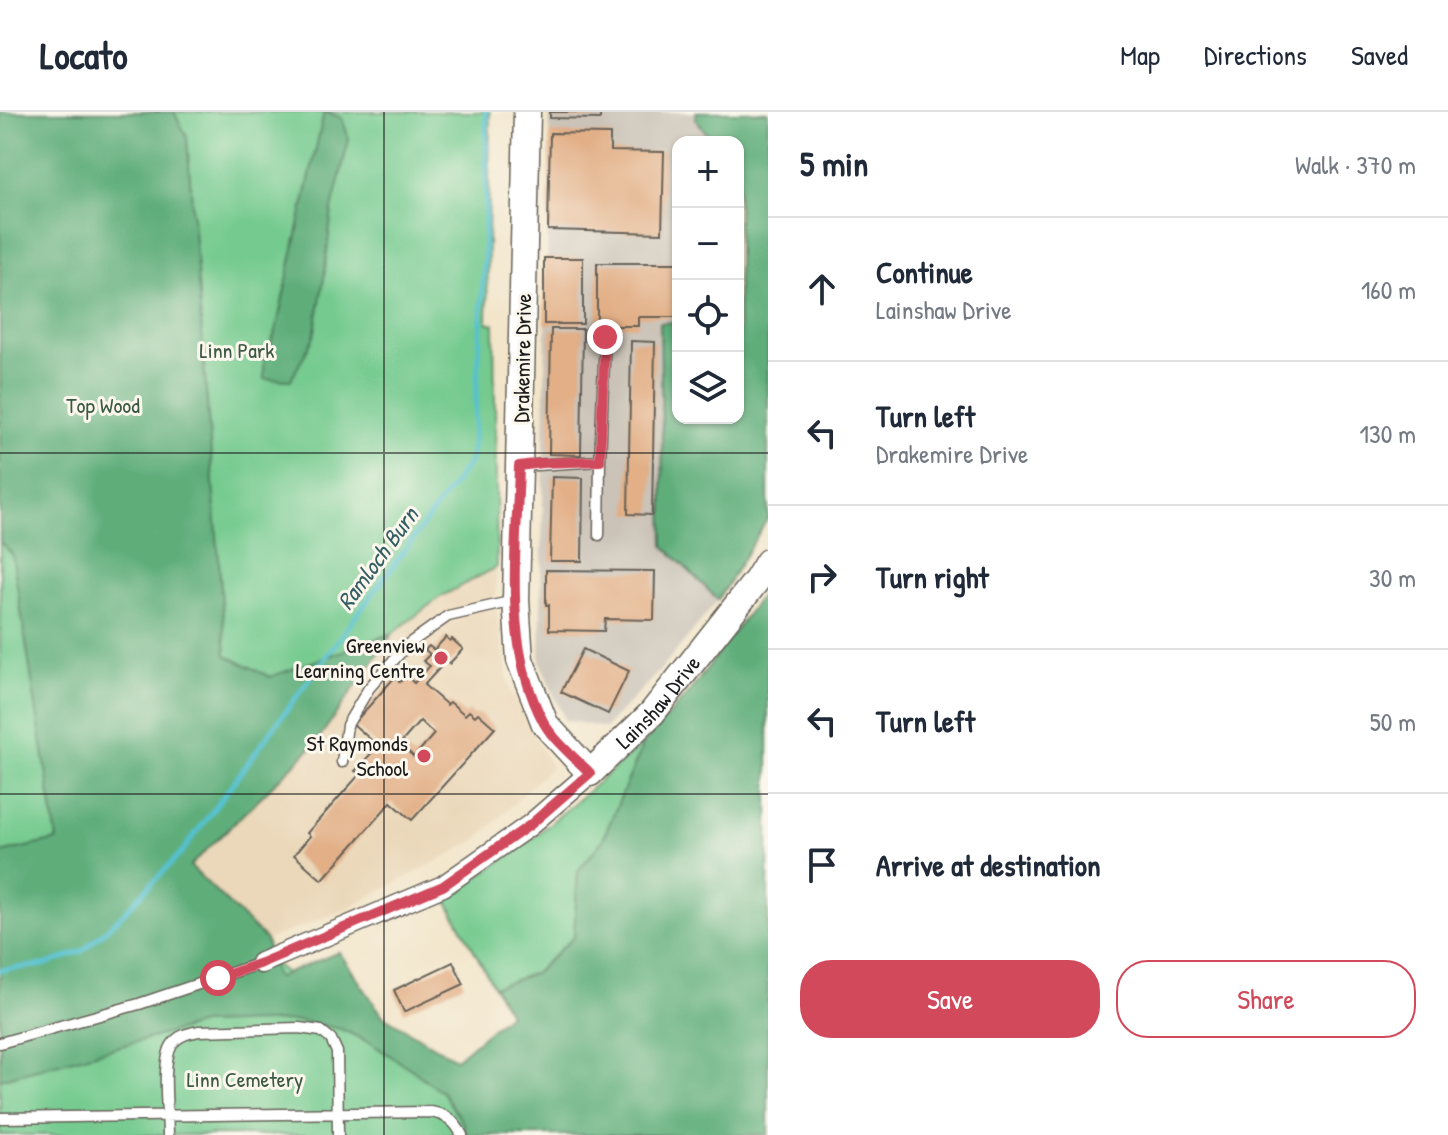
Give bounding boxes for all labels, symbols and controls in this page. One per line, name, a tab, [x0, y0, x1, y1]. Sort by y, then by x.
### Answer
text: Locato	[40, 29, 127, 81]
text: Map	[1120, 36, 1160, 74]
text: Directions	[1204, 36, 1307, 74]
text: Saved	[1351, 36, 1408, 74]
map controls	[672, 136, 744, 424]
button: +	[672, 136, 744, 208]
text: 5 min	[800, 141, 868, 187]
text: Walk · 370 m	[1295, 147, 1416, 182]
button: −	[672, 208, 744, 280]
text: Continue	[876, 252, 973, 292]
icon: ahead	[800, 267, 844, 311]
text: 160 m	[1361, 272, 1416, 307]
button: locate	[672, 280, 744, 352]
text: Lainshaw Drive	[876, 292, 1012, 327]
street label: Drakemire Drive	[506, 293, 538, 423]
route end	[587, 319, 623, 355]
park label: Linn Park	[200, 335, 274, 365]
button: layers	[672, 352, 744, 424]
park label: Top Wood	[66, 390, 140, 420]
text: Turn left	[876, 396, 975, 436]
icon: left	[800, 411, 844, 455]
text: 130 m	[1360, 416, 1416, 451]
text: Drakemire Drive	[876, 436, 1028, 471]
water label: Ramloch Burn	[329, 499, 426, 616]
icon: right	[800, 555, 844, 599]
text: Turn right	[876, 557, 989, 597]
text: 30 m	[1369, 560, 1416, 595]
place label: Greenview Learning Centre	[296, 630, 425, 685]
marker: Greenview Learning Centre	[432, 649, 450, 667]
street label: Lainshaw Drive	[609, 649, 707, 755]
icon: left	[800, 699, 844, 743]
text: Turn left	[876, 701, 975, 741]
text: 50 m	[1370, 704, 1416, 739]
place label: St Raymonds School	[307, 728, 408, 783]
marker: St Raymonds School	[415, 747, 433, 765]
icon: arrive	[800, 843, 844, 887]
text: Arrive at destination	[876, 845, 1101, 885]
route start	[200, 960, 236, 996]
button: Save	[800, 960, 1100, 1038]
button: Share	[1116, 960, 1416, 1038]
park label: Linn Cemetery	[187, 1064, 303, 1094]

